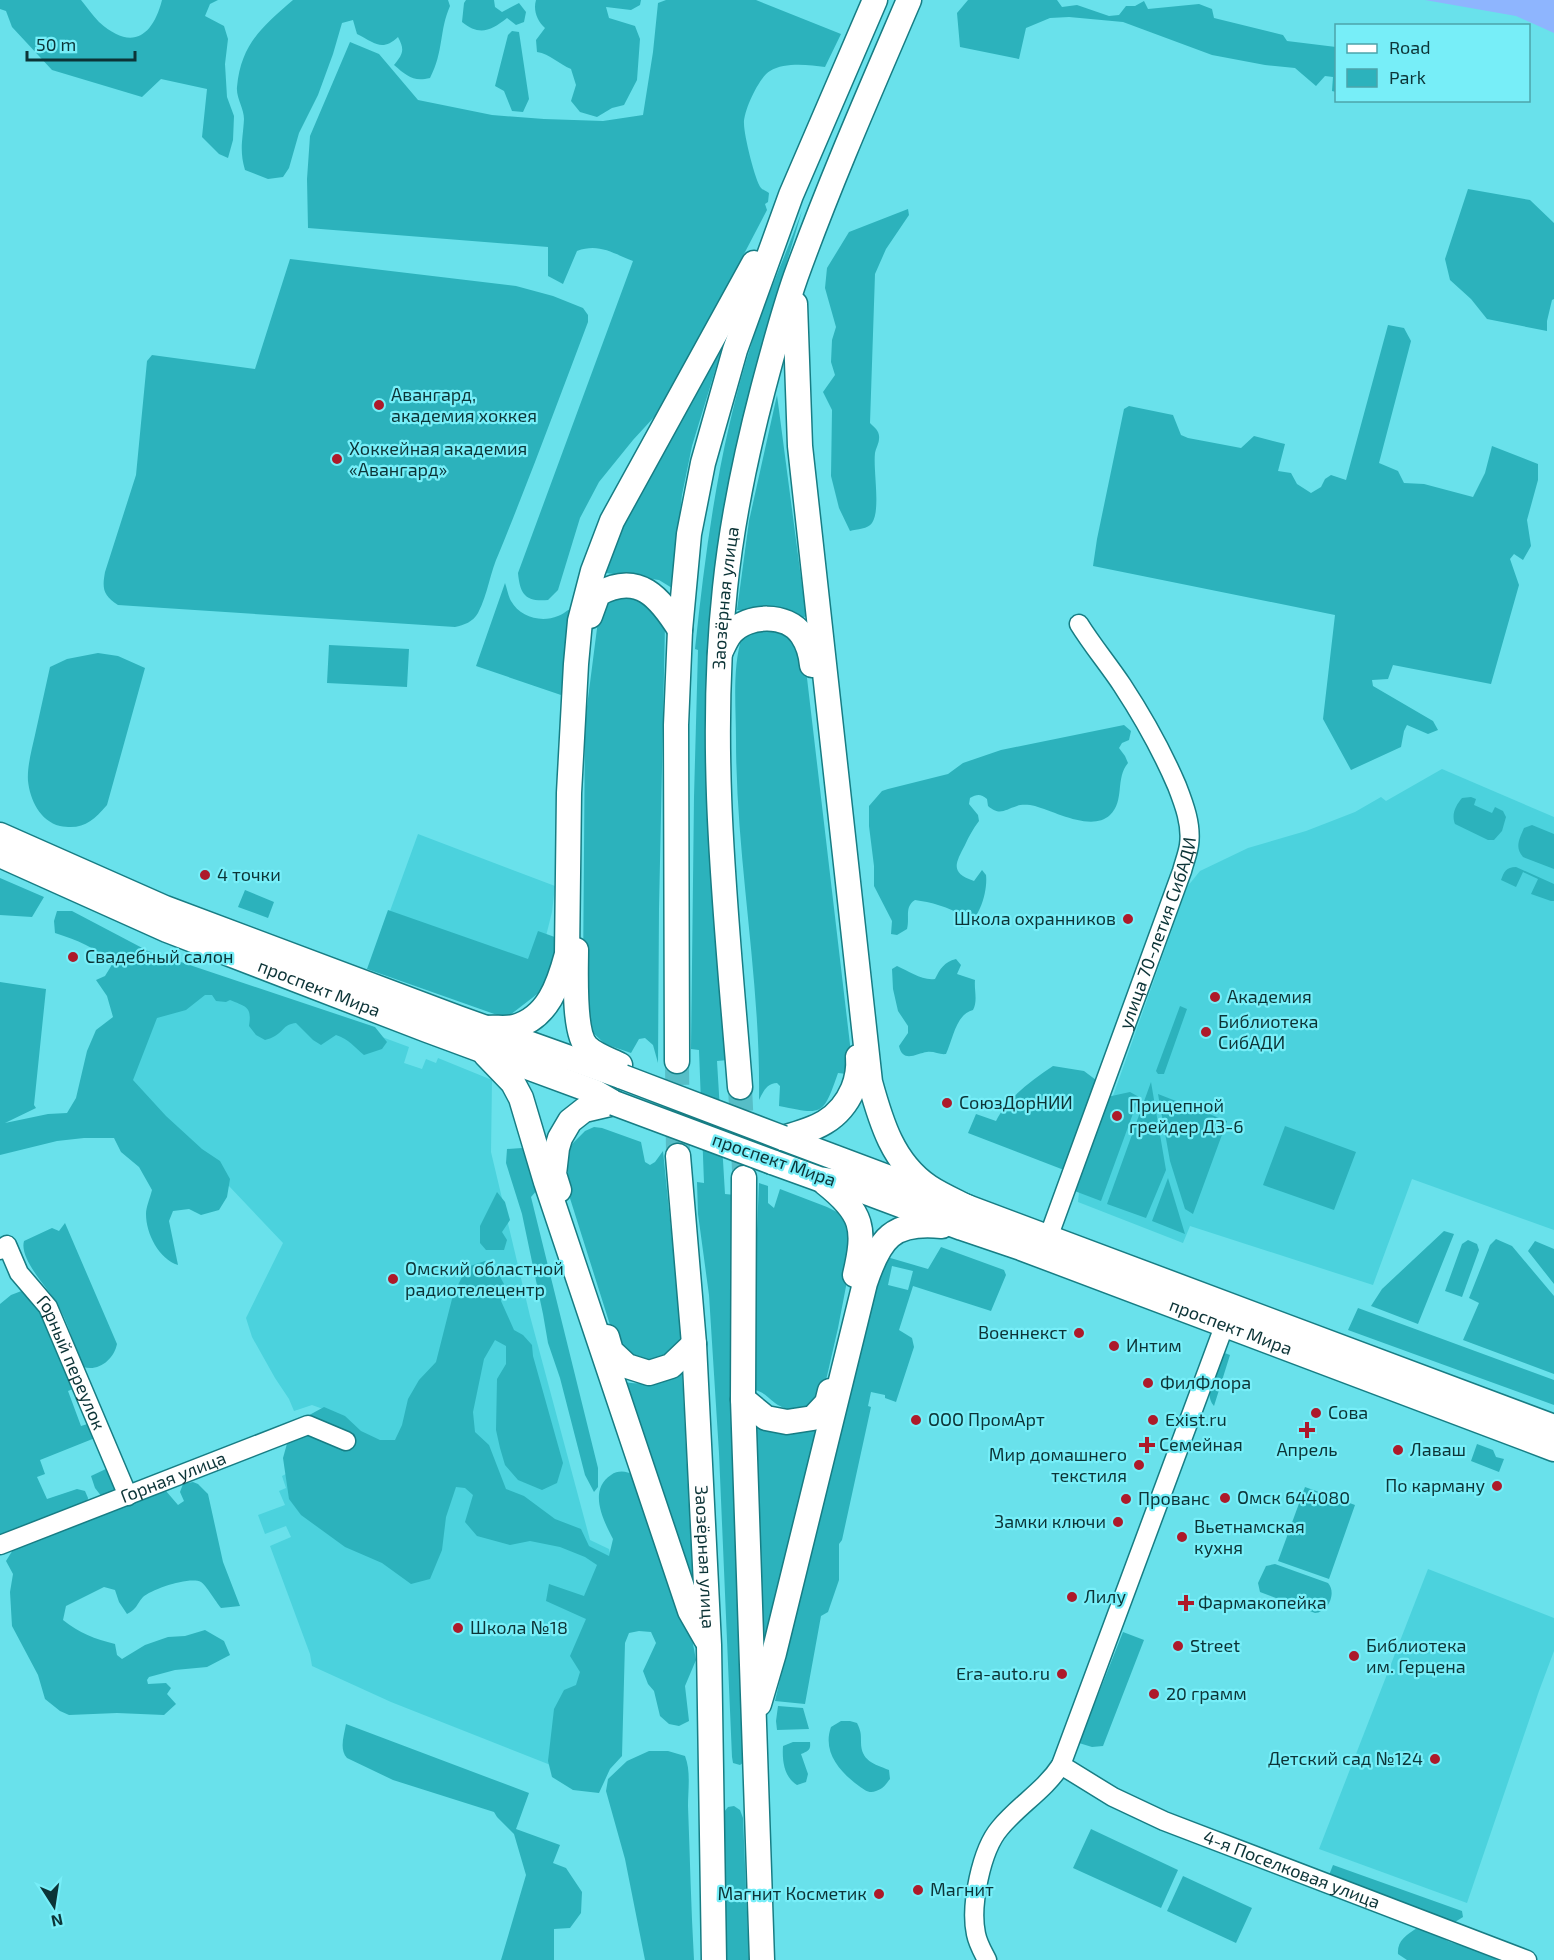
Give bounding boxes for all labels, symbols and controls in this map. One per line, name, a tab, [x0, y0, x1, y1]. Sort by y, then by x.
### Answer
scale bar	[27, 24, 135, 62]
legend	[1335, 24, 1530, 102]
text: 50 m	[36, 33, 76, 55]
text: Road	[1389, 36, 1430, 58]
text: Park	[1389, 66, 1426, 88]
place label: Авангард, академия хоккея	[391, 383, 537, 426]
marker: Авангард, академия хоккея	[372, 398, 386, 412]
place label: Хоккейная академия «Авангард»	[349, 437, 527, 480]
marker: Хоккейная академия «Авангард»	[330, 452, 344, 466]
street label: Заозёрная улица	[707, 525, 743, 670]
street label: улица 70-летия СибАДИ	[1113, 836, 1200, 1032]
place label: 4 точки	[217, 863, 281, 885]
marker: 4 точки	[198, 868, 212, 882]
place label: Школа охранников	[954, 907, 1116, 929]
marker: Школа охранников	[1121, 912, 1135, 926]
place label: Свадебный салон	[85, 945, 233, 967]
marker: Свадебный салон	[66, 950, 80, 964]
street label: проспект Мира	[255, 954, 384, 1021]
place label: Академия	[1227, 985, 1312, 1007]
marker: Академия	[1208, 990, 1222, 1004]
place label: Библиотека СибАДИ	[1218, 1010, 1318, 1053]
marker: Библиотека СибАДИ	[1199, 1025, 1213, 1039]
place label: СоюзДорНИИ	[959, 1091, 1073, 1113]
place label: Прицепной грейдер ДЗ-6	[1129, 1094, 1244, 1137]
marker: СоюзДорНИИ	[940, 1096, 954, 1110]
marker: Прицепной грейдер ДЗ-6	[1110, 1109, 1124, 1123]
street label: проспект Мира	[710, 1128, 839, 1191]
place label: Омский областной радиотелецентр	[405, 1257, 564, 1300]
marker: Омский областной радиотелецентр	[386, 1272, 400, 1286]
street label: Горный переулок	[33, 1290, 111, 1433]
street label: проспект Мира	[1167, 1293, 1296, 1359]
place label: Военнекст	[978, 1321, 1067, 1343]
marker: Военнекст	[1072, 1326, 1086, 1340]
place label: Интим	[1126, 1334, 1182, 1356]
marker: Интим	[1107, 1339, 1121, 1353]
place label: ФилФлора	[1160, 1371, 1251, 1393]
marker: ФилФлора	[1141, 1376, 1155, 1390]
place label: Сова	[1328, 1401, 1368, 1423]
marker: Сова	[1309, 1406, 1323, 1420]
place label: ООО ПромАрт	[928, 1408, 1045, 1430]
place label: Exist.ru	[1165, 1408, 1227, 1430]
marker: ООО ПромАрт	[909, 1413, 923, 1427]
marker: Exist.ru	[1146, 1413, 1160, 1427]
marker: Апрель	[1300, 1423, 1314, 1437]
place label: Семейная	[1159, 1433, 1243, 1455]
marker: Семейная	[1140, 1438, 1154, 1452]
place label: Апрель	[1276, 1438, 1338, 1460]
place label: Лаваш	[1410, 1438, 1466, 1460]
place label: Мир домашнего текстиля	[989, 1443, 1127, 1486]
marker: Лаваш	[1391, 1443, 1405, 1457]
street label: Горная улица	[117, 1446, 229, 1507]
marker: Мир домашнего текстиля	[1132, 1458, 1146, 1472]
place label: По карману	[1385, 1474, 1485, 1496]
marker: По карману	[1490, 1479, 1504, 1493]
street label: Заозёрная улица	[691, 1485, 720, 1629]
place label: Омск 644080	[1237, 1486, 1350, 1508]
place label: Прованс	[1138, 1487, 1210, 1509]
marker: Омск 644080	[1218, 1491, 1232, 1505]
marker: Прованс	[1119, 1492, 1133, 1506]
place label: Замки ключи	[994, 1510, 1106, 1532]
marker: Замки ключи	[1111, 1515, 1125, 1529]
place label: Вьетнамская кухня	[1194, 1515, 1305, 1558]
marker: Вьетнамская кухня	[1175, 1530, 1189, 1544]
place label: Лилу	[1084, 1585, 1126, 1607]
marker: Лилу	[1065, 1590, 1079, 1604]
place label: Фармакопейка	[1198, 1591, 1327, 1613]
marker: Фармакопейка	[1179, 1596, 1193, 1610]
place label: Школа №18	[470, 1616, 568, 1638]
marker: Школа №18	[451, 1621, 465, 1635]
place label: Street	[1190, 1634, 1240, 1656]
place label: Библиотека им. Герцена	[1366, 1634, 1466, 1677]
marker: Street	[1171, 1639, 1185, 1653]
marker: Библиотека им. Герцена	[1347, 1649, 1361, 1663]
place label: Era-auto.ru	[956, 1662, 1050, 1684]
marker: Era-auto.ru	[1055, 1667, 1069, 1681]
place label: 20 грамм	[1166, 1682, 1247, 1704]
marker: 20 грамм	[1147, 1687, 1161, 1701]
place label: Детский сад №124	[1268, 1747, 1423, 1769]
marker: Детский сад №124	[1428, 1752, 1442, 1766]
street label: 4-я Поселковая улица	[1200, 1825, 1384, 1913]
north arrow	[24, 1876, 84, 1936]
place label: Магнит	[930, 1878, 994, 1900]
place label: Магнит Косметик	[717, 1882, 867, 1904]
marker: Магнит	[911, 1883, 925, 1897]
marker: Магнит Косметик	[872, 1887, 886, 1901]
text: N	[50, 1911, 65, 1932]

